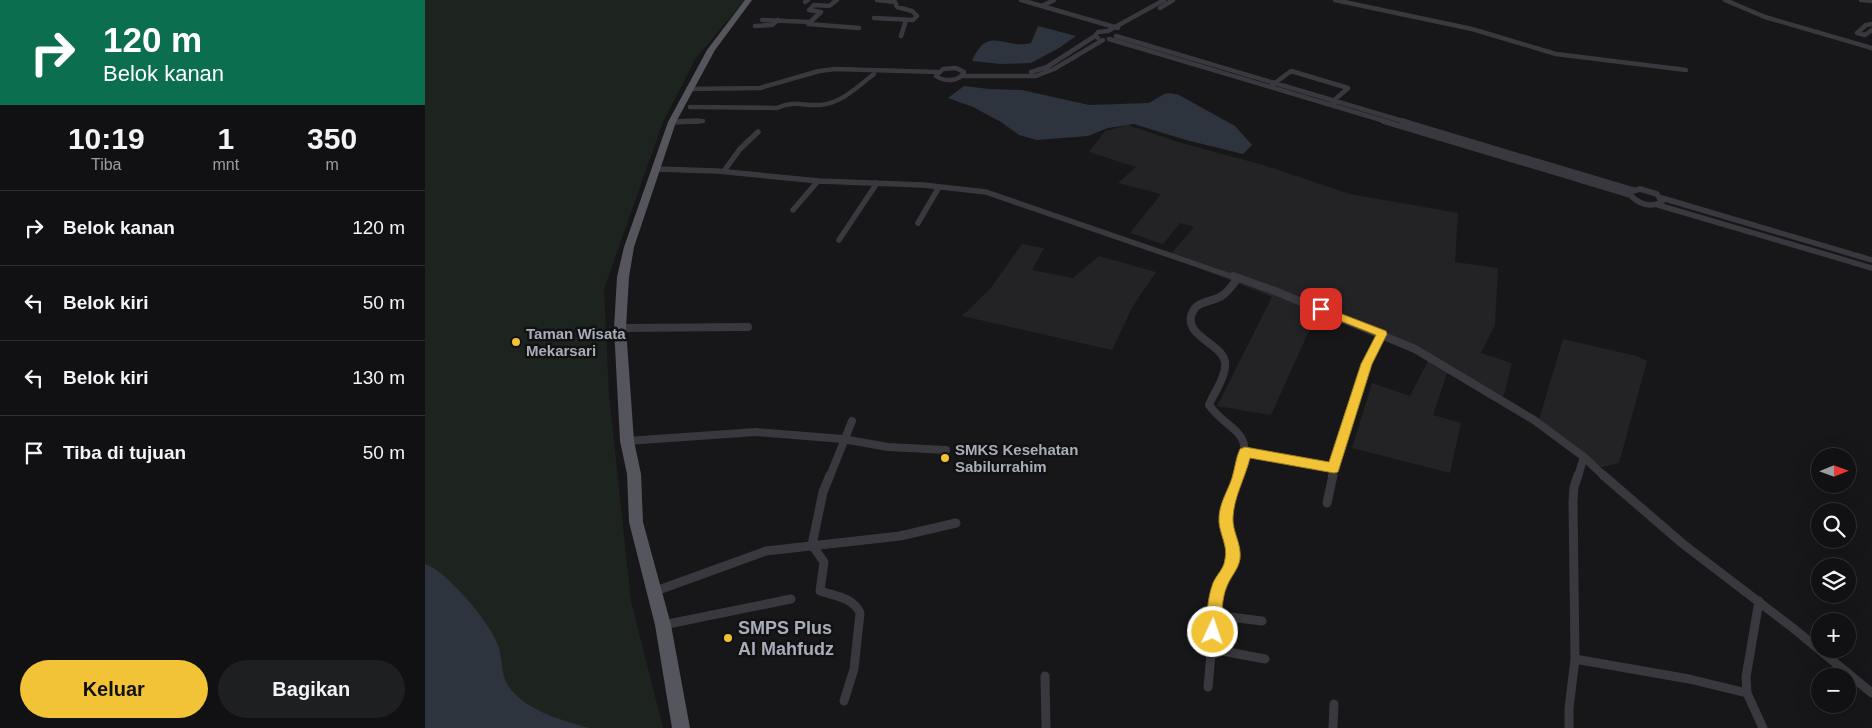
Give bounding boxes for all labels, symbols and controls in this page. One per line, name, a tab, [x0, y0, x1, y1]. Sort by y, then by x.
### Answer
icon: right	[20, 20, 85, 85]
text: 120 m	[103, 20, 202, 59]
text: Belok kanan	[103, 61, 224, 86]
text: 10:19	[68, 122, 145, 155]
text: 1	[217, 122, 234, 155]
text: 350	[307, 122, 357, 155]
text: Tiba	[91, 156, 122, 173]
text: mnt	[212, 156, 239, 173]
text: m	[325, 156, 339, 173]
icon: right	[20, 214, 48, 242]
text: Belok kanan	[63, 217, 175, 238]
text: 120 m	[352, 217, 405, 238]
pin	[1300, 288, 1342, 330]
icon: left	[20, 289, 48, 317]
text: Belok kiri	[63, 292, 149, 313]
text: 50 m	[363, 292, 405, 313]
icon: arrive	[1307, 295, 1335, 323]
place label: Taman Wisata Mekarsari	[526, 325, 626, 359]
marker: Taman Wisata Mekarsari	[510, 336, 522, 348]
icon: left	[20, 364, 48, 392]
text: Belok kiri	[63, 367, 149, 388]
text: 130 m	[352, 367, 405, 388]
icon: arrive	[20, 439, 48, 467]
place label: SMKS Kesehatan Sabilurrahim	[955, 441, 1078, 475]
text: Tiba di tujuan	[63, 442, 186, 463]
text: 50 m	[363, 442, 405, 463]
north arrow	[1811, 448, 1856, 492]
map controls	[1811, 448, 1856, 713]
marker: SMKS Kesehatan Sabilurrahim	[939, 452, 951, 464]
button: search	[1811, 503, 1856, 548]
button: layers	[1811, 558, 1856, 603]
position arrow	[1186, 605, 1238, 657]
button: +	[1811, 613, 1856, 658]
place label: SMPS Plus Al Mahfudz	[738, 618, 834, 659]
marker: SMPS Plus Al Mahfudz	[722, 632, 734, 644]
button: Keluar	[20, 660, 208, 718]
button: Bagikan	[218, 660, 405, 718]
button: −	[1811, 668, 1856, 713]

